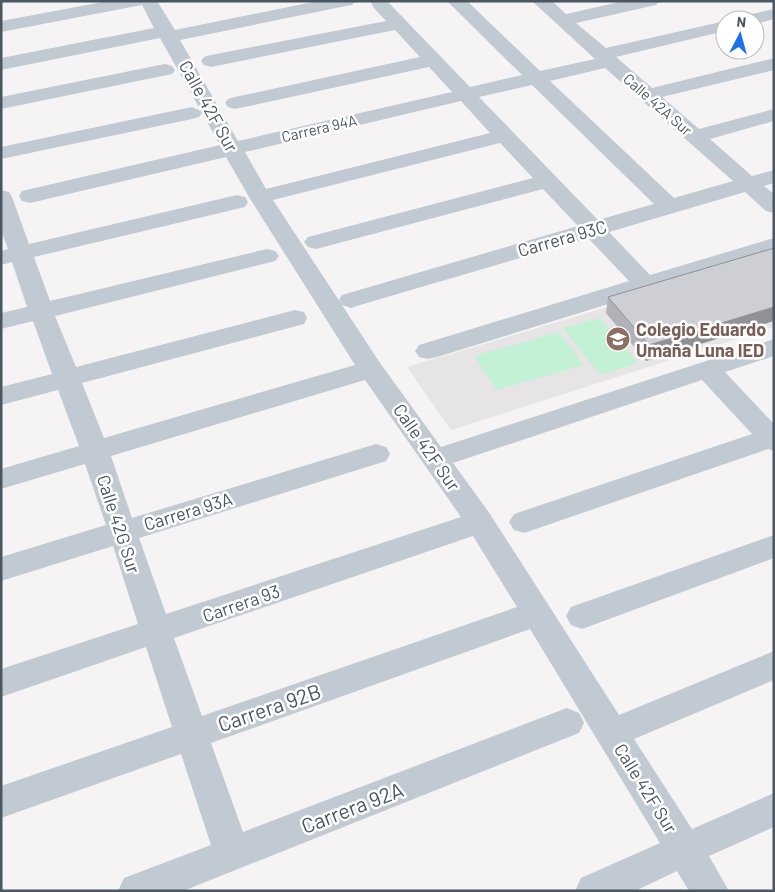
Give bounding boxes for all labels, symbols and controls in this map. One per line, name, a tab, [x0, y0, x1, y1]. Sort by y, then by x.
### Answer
north arrow	[715, 10, 765, 60]
text: N	[736, 13, 747, 31]
street label: Calle 42F Sur	[175, 56, 243, 156]
street label: Calle 42A Sur	[620, 69, 696, 139]
street label: Carrera 94A	[280, 111, 358, 145]
street label: Carrera 93C	[515, 215, 609, 261]
place label: Colegio Eduardo Umaña Luna IED	[636, 318, 766, 361]
school or university icon: Colegio Eduardo Umaña Luna IED	[605, 326, 631, 352]
street label: Calle 42F Sur	[389, 399, 465, 495]
street label: Calle 42G Sur	[93, 472, 145, 577]
street label: Carrera 93A	[141, 487, 235, 535]
street label: Carrera 93	[199, 579, 283, 627]
street label: Carrera 92B	[214, 678, 324, 736]
street label: Calle 42F Sur	[610, 739, 682, 837]
street label: Carrera 92A	[297, 776, 407, 838]

